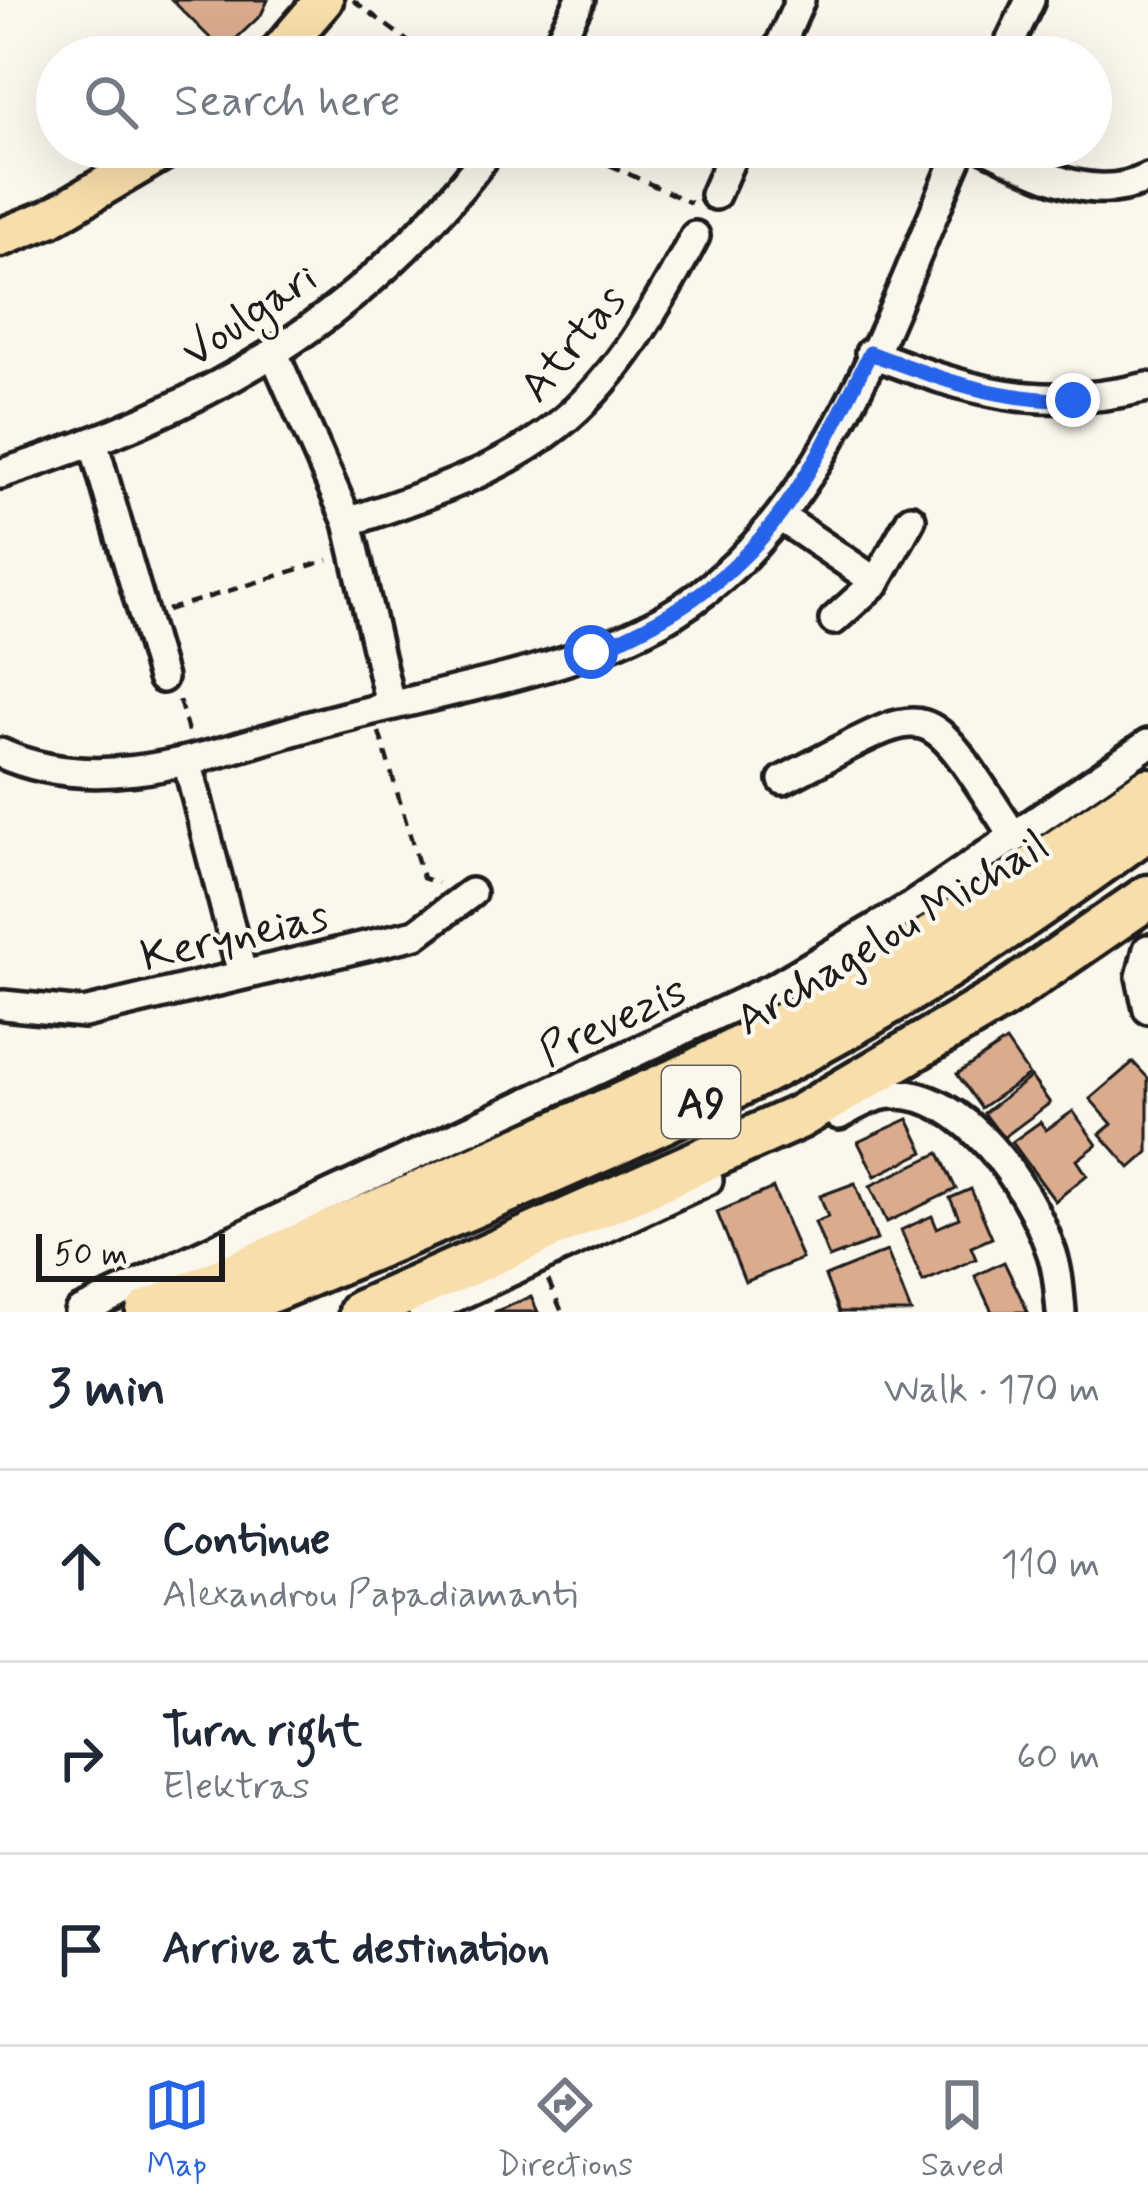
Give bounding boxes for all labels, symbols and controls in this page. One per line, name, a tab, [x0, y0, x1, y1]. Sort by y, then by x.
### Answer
search box	[36, 36, 1112, 168]
icon: search	[78, 69, 144, 135]
text: Search here	[174, 73, 401, 132]
street label: Voulgari	[171, 249, 331, 386]
street label: Atrtas	[507, 273, 640, 416]
route end	[1046, 373, 1100, 427]
route start	[564, 625, 618, 679]
street label: Archagelou Michail	[725, 817, 1060, 1051]
street label: Keryneias	[135, 887, 334, 988]
street label: Prevezis	[530, 962, 697, 1082]
road number: A9	[662, 1066, 740, 1138]
scale bar	[36, 1228, 225, 1281]
text: 50 m	[54, 1233, 128, 1277]
text: 3 min	[48, 1357, 166, 1423]
text: Walk · 170 m	[884, 1365, 1100, 1416]
text: Continue	[162, 1511, 330, 1570]
icon: ahead	[48, 1533, 114, 1599]
text: 110 m	[1001, 1540, 1100, 1591]
text: Alexandrou Papadiamanti	[162, 1570, 578, 1621]
text: Turn right	[162, 1703, 362, 1762]
icon: right	[48, 1725, 114, 1791]
text: 60 m	[1016, 1732, 1100, 1783]
text: Elektras	[162, 1762, 310, 1813]
icon: arrive	[48, 1917, 114, 1983]
text: Arrive at destination	[162, 1920, 550, 1979]
tab: Map	[144, 2072, 210, 2188]
tab: Directions	[497, 2072, 633, 2188]
tab: Saved	[921, 2072, 1004, 2188]

